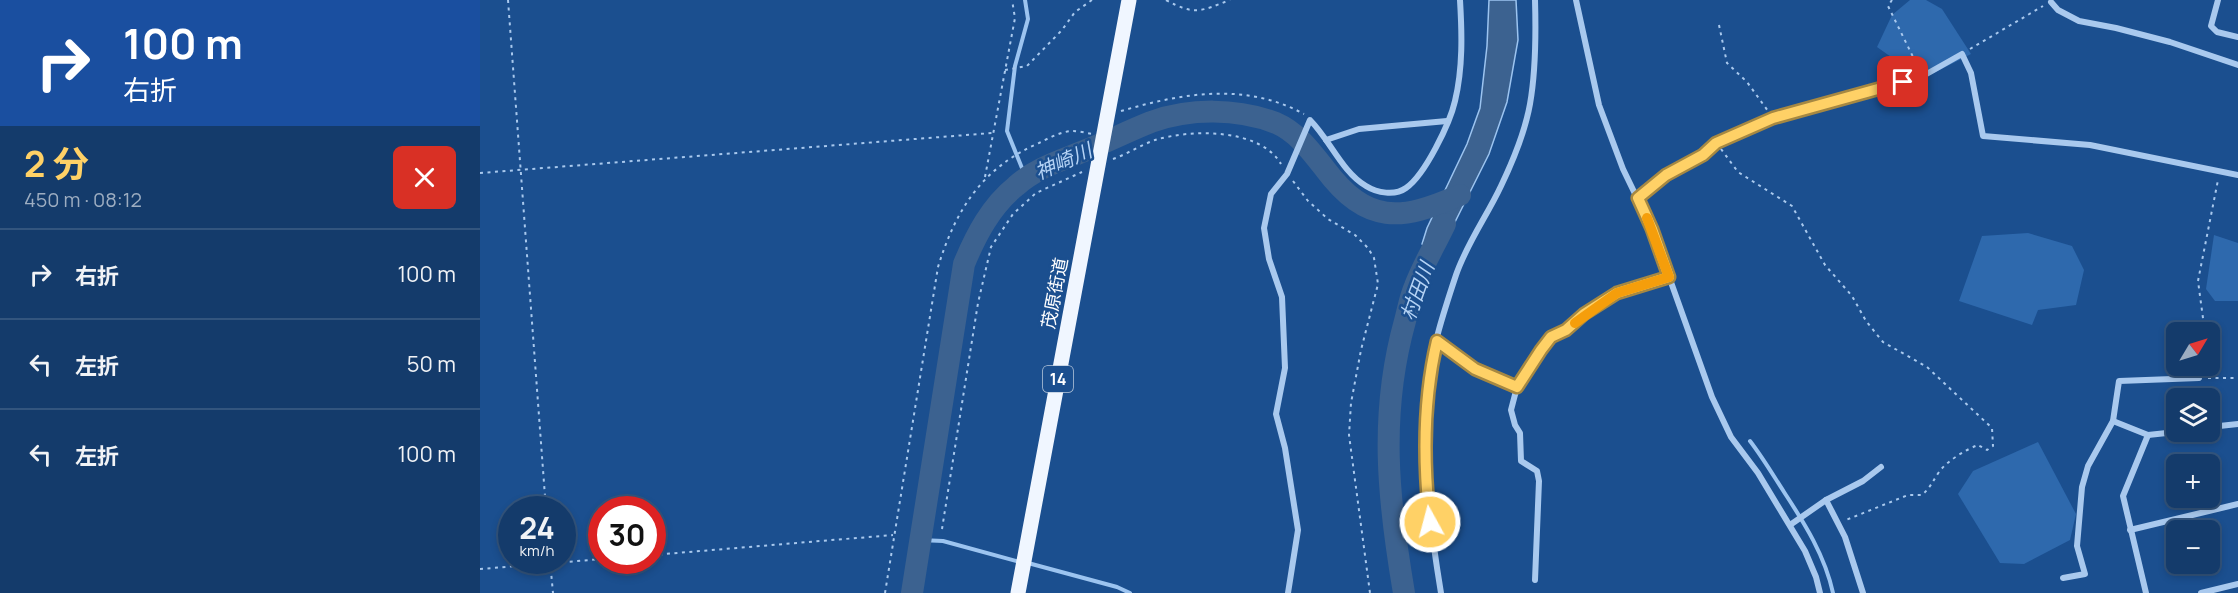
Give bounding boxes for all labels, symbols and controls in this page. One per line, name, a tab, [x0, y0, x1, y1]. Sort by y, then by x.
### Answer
text: 100 m	[123, 14, 243, 72]
icon: right	[24, 24, 102, 102]
pin	[1877, 56, 1928, 107]
icon: arrive	[1886, 65, 1919, 98]
text: 右折	[123, 71, 177, 108]
water label: 神崎川	[1030, 136, 1098, 186]
text: 2 分	[24, 139, 89, 188]
button: close	[393, 146, 456, 209]
text: 450 m · 08:12	[24, 186, 142, 213]
street label: 茂原街道	[1035, 255, 1073, 331]
water label: 村田川	[1394, 256, 1441, 324]
icon: right	[24, 258, 57, 291]
text: 100 m	[398, 259, 456, 289]
text: 右折	[75, 261, 119, 291]
north arrow	[2166, 322, 2220, 376]
map controls	[2166, 322, 2220, 574]
icon: left	[24, 348, 57, 381]
text: 50 m	[407, 349, 456, 379]
text: 左折	[75, 351, 119, 381]
road number: 14	[1043, 366, 1073, 392]
button: layers	[2166, 388, 2220, 442]
icon: left	[24, 438, 57, 471]
text: 100 m	[398, 439, 456, 469]
text: 左折	[75, 441, 119, 471]
button: +	[2166, 454, 2220, 508]
position arrow	[1398, 490, 1462, 554]
speed limit sign: 30	[588, 496, 666, 574]
text: 24	[519, 507, 555, 548]
button: −	[2166, 520, 2220, 574]
text: km/h	[520, 540, 554, 561]

